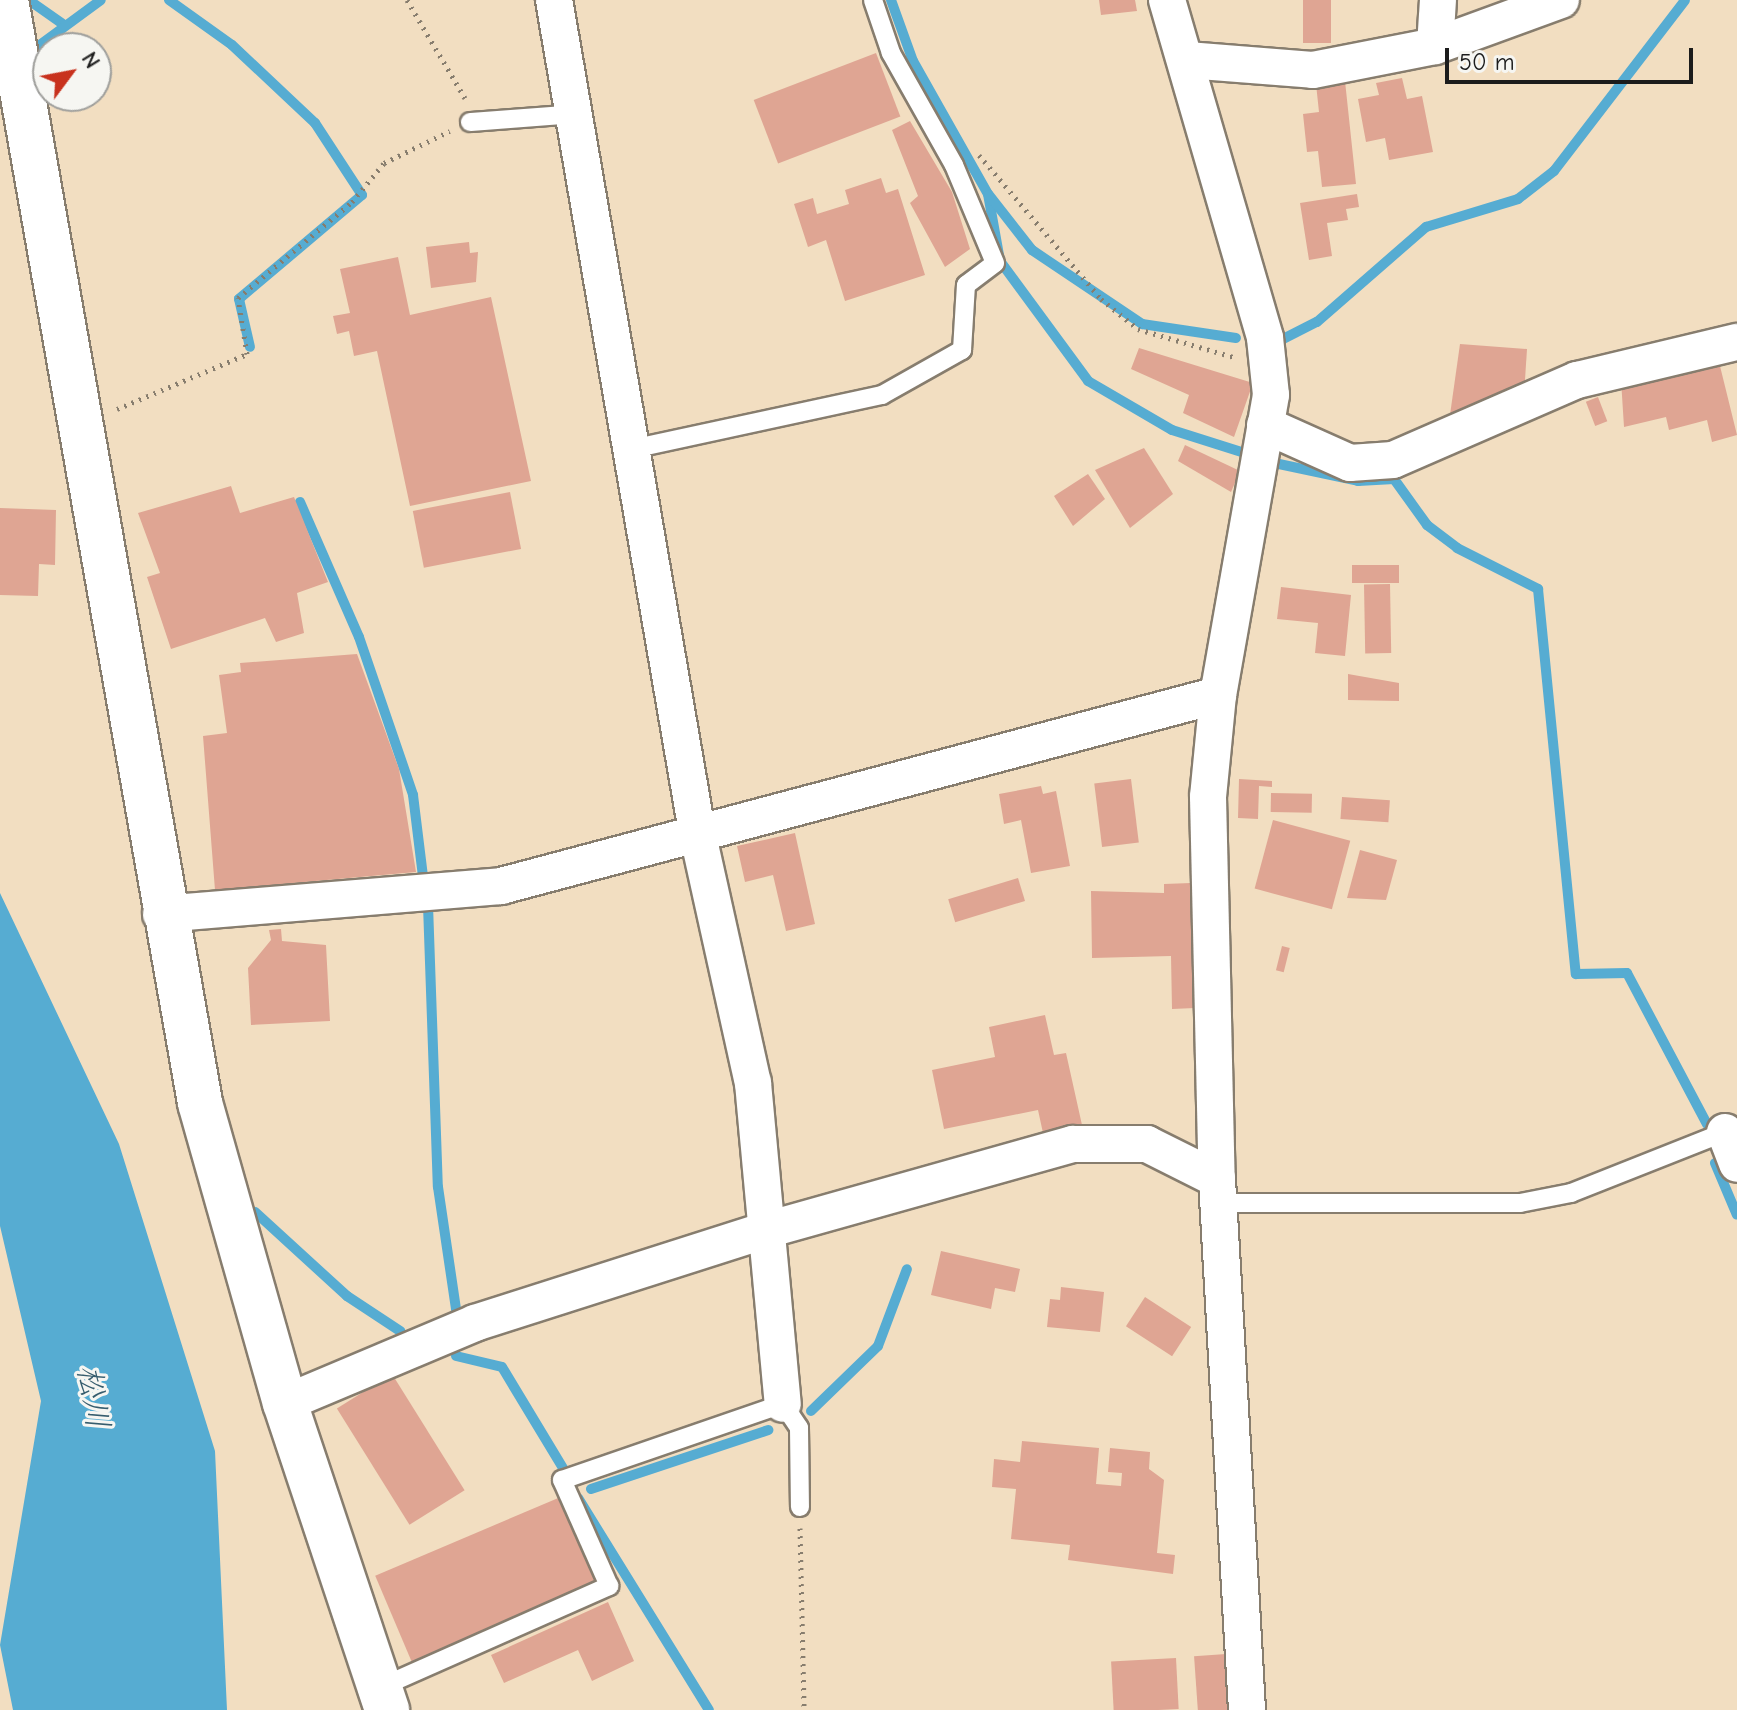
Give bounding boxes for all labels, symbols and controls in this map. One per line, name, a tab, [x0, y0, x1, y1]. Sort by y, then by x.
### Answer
north arrow	[32, 32, 112, 112]
scale bar	[1449, 32, 1697, 82]
text: N	[76, 47, 105, 73]
text: 50 m	[1459, 48, 1515, 76]
water label: 松川	[69, 1362, 117, 1432]

